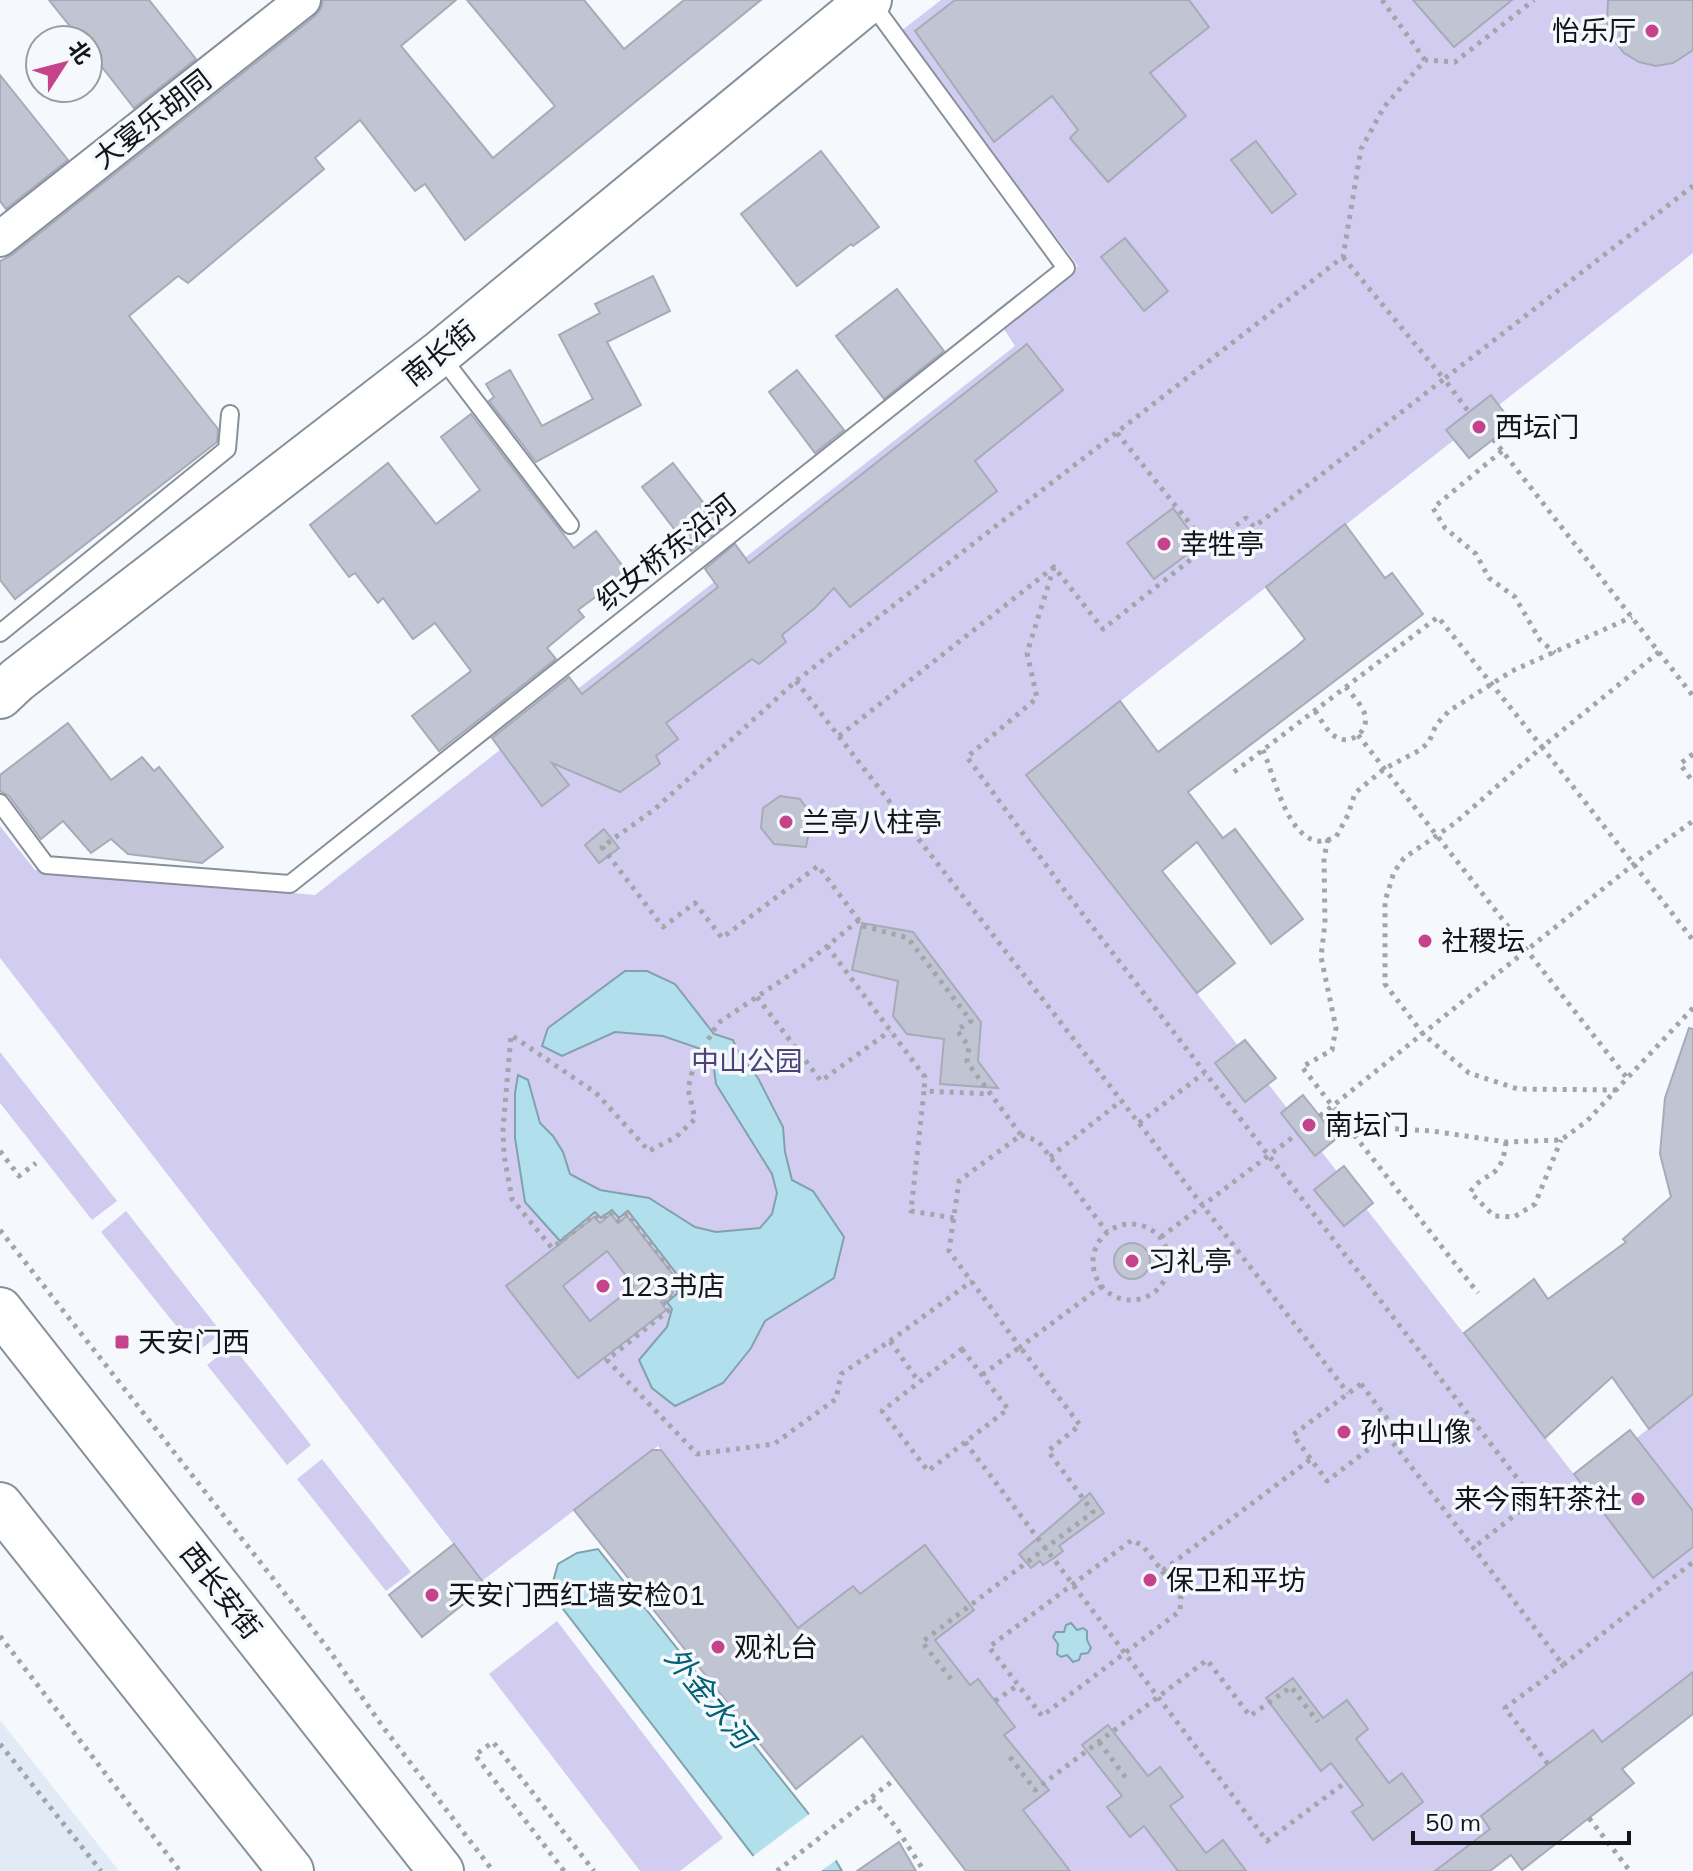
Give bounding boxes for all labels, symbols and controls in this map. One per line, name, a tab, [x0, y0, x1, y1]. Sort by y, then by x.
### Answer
place label: 怡乐厅	[1552, 13, 1636, 48]
marker: 怡乐厅	[1643, 22, 1661, 40]
north arrow	[24, 24, 104, 104]
text: 北	[62, 35, 98, 69]
street label: 大宴乐胡同	[86, 62, 218, 175]
street label: 南长街	[395, 313, 482, 393]
place label: 西坛门	[1495, 409, 1579, 444]
marker: 西坛门	[1470, 418, 1488, 436]
street label: 织女桥东沿河	[589, 486, 743, 617]
place label: 幸牲亭	[1180, 526, 1264, 561]
marker: 幸牲亭	[1155, 535, 1173, 553]
place label: 兰亭八柱亭	[802, 804, 942, 839]
marker: 兰亭八柱亭	[777, 813, 795, 831]
place label: 社稷坛	[1441, 923, 1525, 958]
marker: 社稷坛	[1416, 932, 1434, 950]
park label: 中山公园	[691, 1043, 803, 1078]
place label: 南坛门	[1325, 1107, 1409, 1142]
marker: 南坛门	[1300, 1116, 1318, 1134]
place label: 习礼亭	[1148, 1243, 1232, 1278]
marker: 习礼亭	[1123, 1252, 1141, 1270]
place label: 123书店	[619, 1268, 725, 1303]
marker: 123书店	[594, 1277, 612, 1295]
place label: 天安门西	[138, 1324, 250, 1359]
marker: 天安门西	[113, 1333, 131, 1351]
place label: 孙中山像	[1360, 1414, 1472, 1449]
marker: 孙中山像	[1335, 1423, 1353, 1441]
place label: 来今雨轩茶社	[1454, 1481, 1622, 1516]
marker: 来今雨轩茶社	[1629, 1490, 1647, 1508]
street label: 西长安街	[173, 1536, 270, 1646]
place label: 保卫和平坊	[1166, 1562, 1306, 1597]
marker: 保卫和平坊	[1141, 1571, 1159, 1589]
place label: 天安门西红墙安检01	[448, 1577, 706, 1612]
marker: 天安门西红墙安检01	[423, 1586, 441, 1604]
place label: 观礼台	[734, 1629, 818, 1664]
marker: 观礼台	[709, 1638, 727, 1656]
water label: 外金水河	[657, 1639, 765, 1760]
scale bar	[1413, 1795, 1629, 1845]
text: 50 m	[1425, 1807, 1481, 1837]

